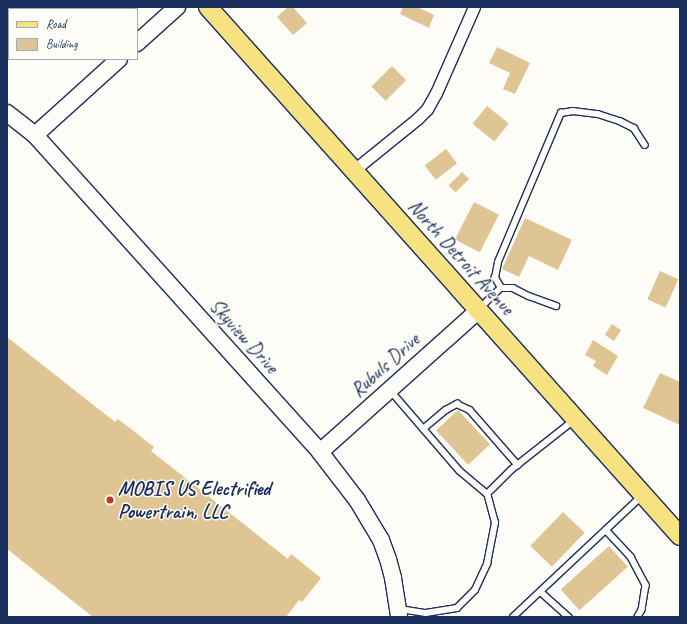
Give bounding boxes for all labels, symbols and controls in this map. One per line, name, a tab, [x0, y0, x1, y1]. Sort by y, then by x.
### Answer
legend	[8, 8, 138, 60]
text: Road	[46, 16, 66, 32]
text: Building	[46, 36, 78, 52]
street label: North Detroit Avenue	[403, 194, 519, 320]
street label: Skyview Drive	[204, 294, 284, 378]
street label: Rubuls Drive	[346, 328, 424, 402]
place label: MOBIS US Electrified Powertrain, LLC	[118, 476, 270, 523]
marker: MOBIS US Electrified Powertrain, LLC	[105, 495, 115, 505]

